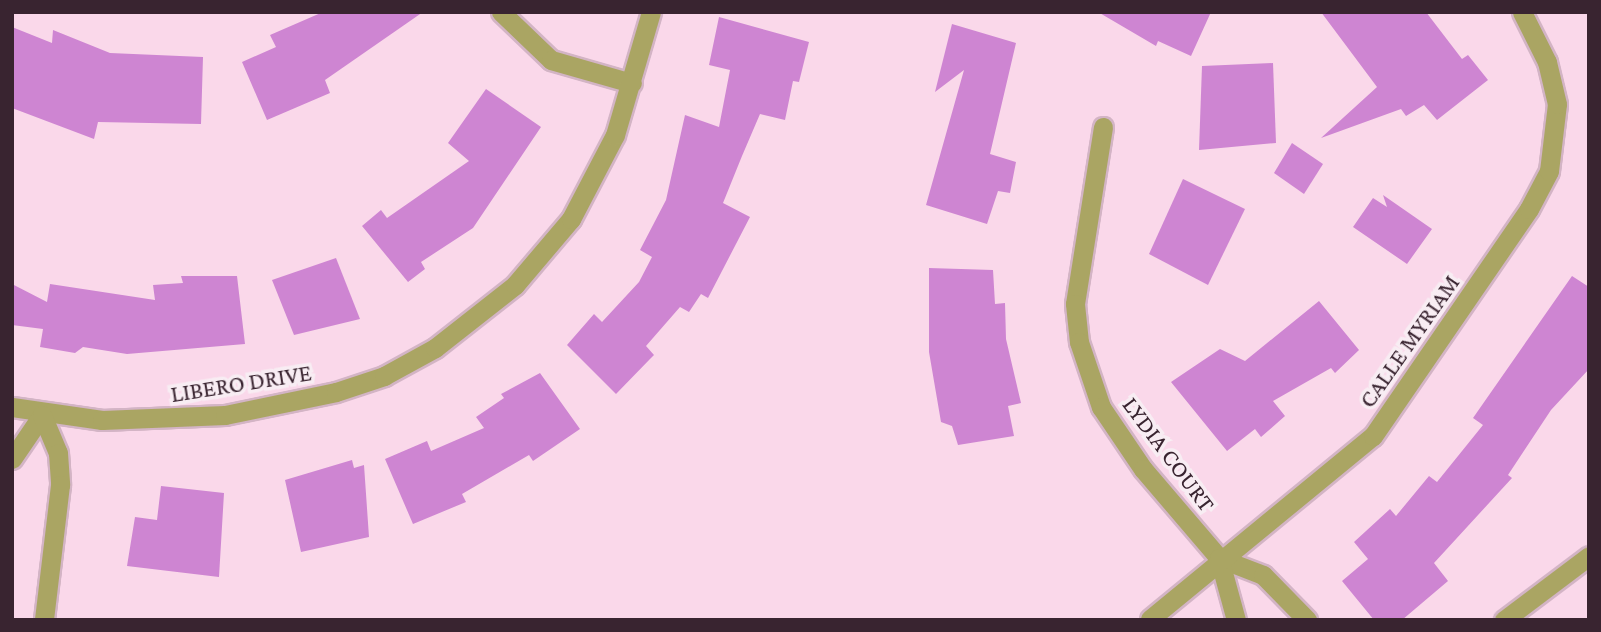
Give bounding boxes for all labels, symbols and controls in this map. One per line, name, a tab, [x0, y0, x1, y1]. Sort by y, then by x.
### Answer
street label: CALLE MYRIAM	[1353, 269, 1465, 413]
street label: LIBERO DRIVE	[168, 358, 314, 408]
street label: LYDIA COURT	[1117, 391, 1221, 517]

